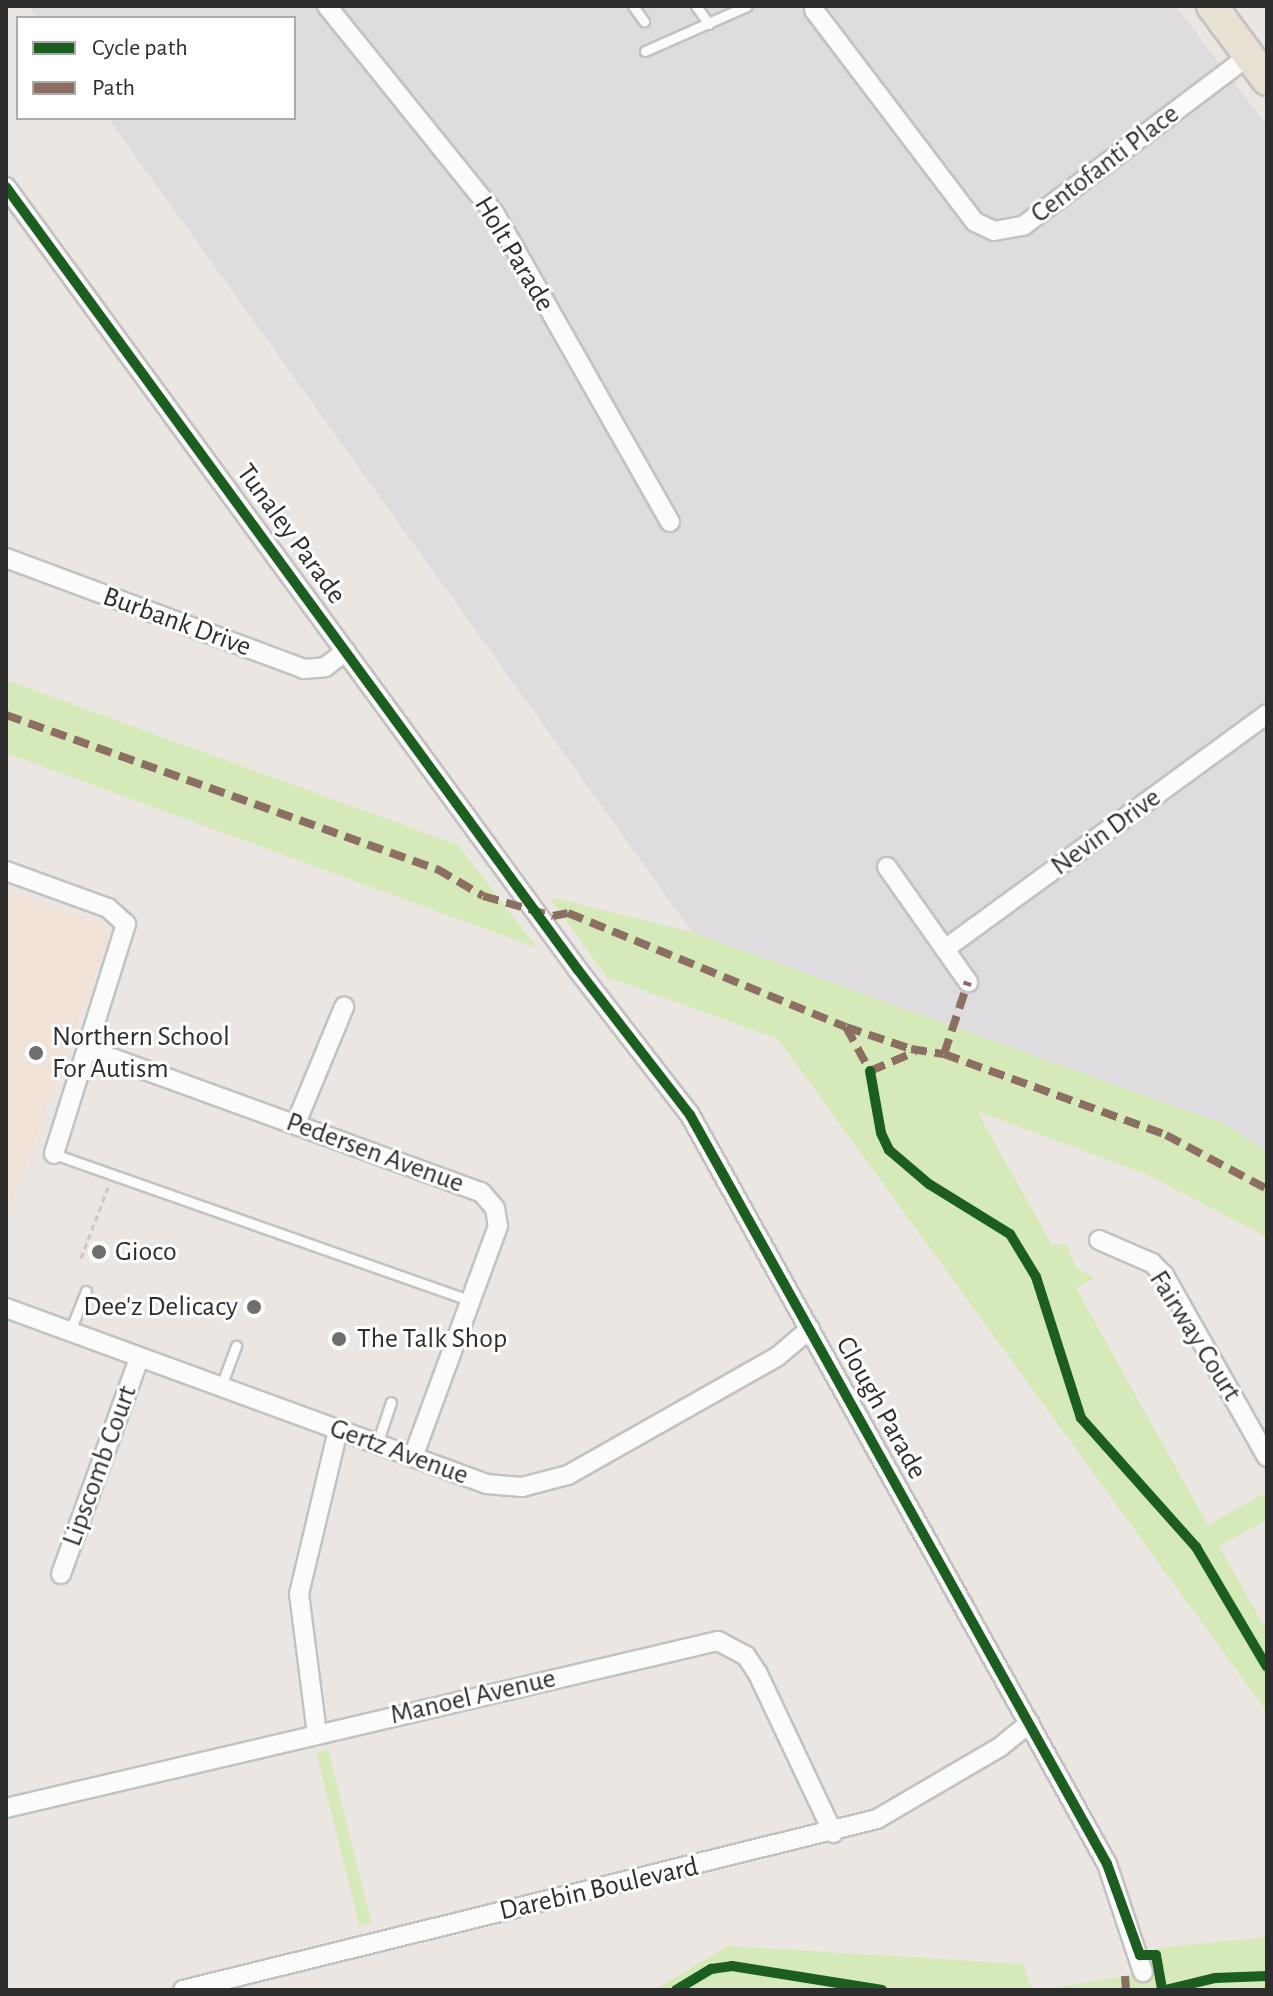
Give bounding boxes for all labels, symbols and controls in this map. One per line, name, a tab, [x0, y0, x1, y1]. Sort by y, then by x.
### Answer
legend	[16, 16, 296, 120]
text: Cycle path	[92, 36, 188, 60]
text: Path	[92, 76, 135, 100]
street label: Centofanti Place	[1024, 97, 1186, 231]
street label: Holt Parade	[467, 190, 561, 318]
street label: Tunaley Parade	[229, 457, 353, 611]
street label: Burbank Drive	[98, 580, 256, 664]
street label: Nevin Drive	[1045, 781, 1167, 883]
place label: Northern School For Autism	[52, 1020, 230, 1086]
marker: Northern School For Autism	[27, 1044, 45, 1062]
street label: Pedersen Avenue	[282, 1105, 468, 1201]
place label: Gioco	[115, 1235, 177, 1269]
marker: Gioco	[90, 1243, 108, 1261]
street label: Fairway Court	[1142, 1264, 1248, 1408]
place label: Dee'z Delicacy	[83, 1290, 238, 1324]
marker: Dee'z Delicacy	[245, 1298, 263, 1316]
place label: The Talk Shop	[357, 1322, 507, 1356]
marker: The Talk Shop	[328, 1328, 350, 1350]
street label: Clough Parade	[828, 1331, 934, 1485]
street label: Lipscomb Court	[55, 1381, 145, 1551]
street label: Gertz Avenue	[325, 1411, 473, 1493]
street label: Manoel Avenue	[387, 1662, 559, 1732]
street label: Darebin Boulevard	[496, 1850, 702, 1928]

